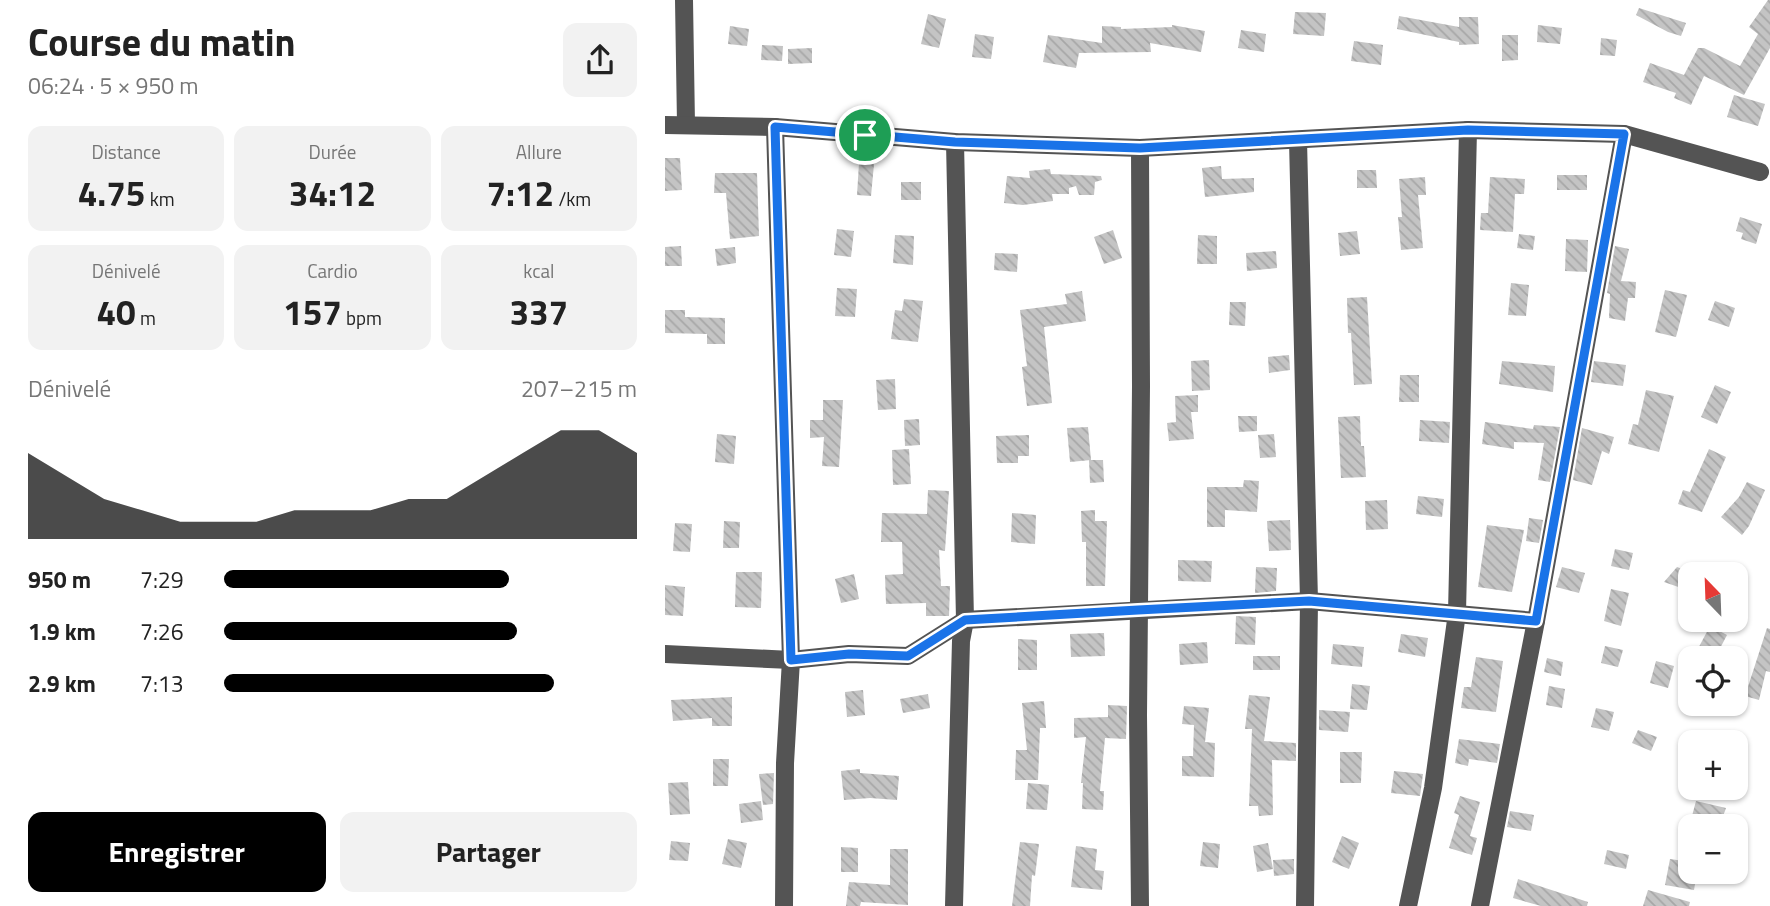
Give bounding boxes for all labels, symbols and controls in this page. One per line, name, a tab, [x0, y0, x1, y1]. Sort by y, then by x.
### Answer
text: Course du matin	[28, 13, 296, 71]
button: share	[563, 23, 637, 97]
text: 06:24 · 5 × 950 m	[28, 68, 198, 103]
pin	[835, 105, 895, 165]
icon: arrive	[846, 116, 884, 154]
text: Distance	[91, 137, 161, 166]
text: Durée	[309, 137, 356, 166]
text: Allure	[516, 137, 562, 166]
text: 4.75	[78, 166, 145, 220]
text: 34:12	[289, 166, 376, 220]
text: 7:12	[486, 166, 554, 220]
text: km	[145, 184, 175, 213]
text: /km	[554, 184, 591, 213]
text: Dénivelé	[92, 256, 161, 285]
text: Cardio	[307, 256, 358, 285]
text: kcal	[523, 256, 554, 285]
text: 40	[97, 285, 136, 339]
text: 157	[283, 285, 342, 339]
text: 337	[509, 285, 568, 339]
text: m	[136, 303, 156, 332]
text: bpm	[342, 303, 382, 332]
text: Dénivelé	[28, 371, 111, 406]
text: 207–215 m	[521, 371, 637, 406]
text: 950 m	[28, 562, 91, 597]
text: 7:29	[140, 562, 184, 597]
north arrow	[1678, 562, 1748, 632]
map controls	[1678, 562, 1748, 884]
text: 1.9 km	[28, 614, 96, 649]
text: 7:26	[140, 614, 184, 649]
button: locate	[1678, 646, 1748, 716]
text: 2.9 km	[28, 666, 96, 701]
text: 7:13	[140, 666, 184, 701]
button: +	[1678, 730, 1748, 800]
button: Enregistrer	[28, 812, 326, 892]
button: Partager	[340, 812, 637, 892]
button: −	[1678, 814, 1748, 884]

